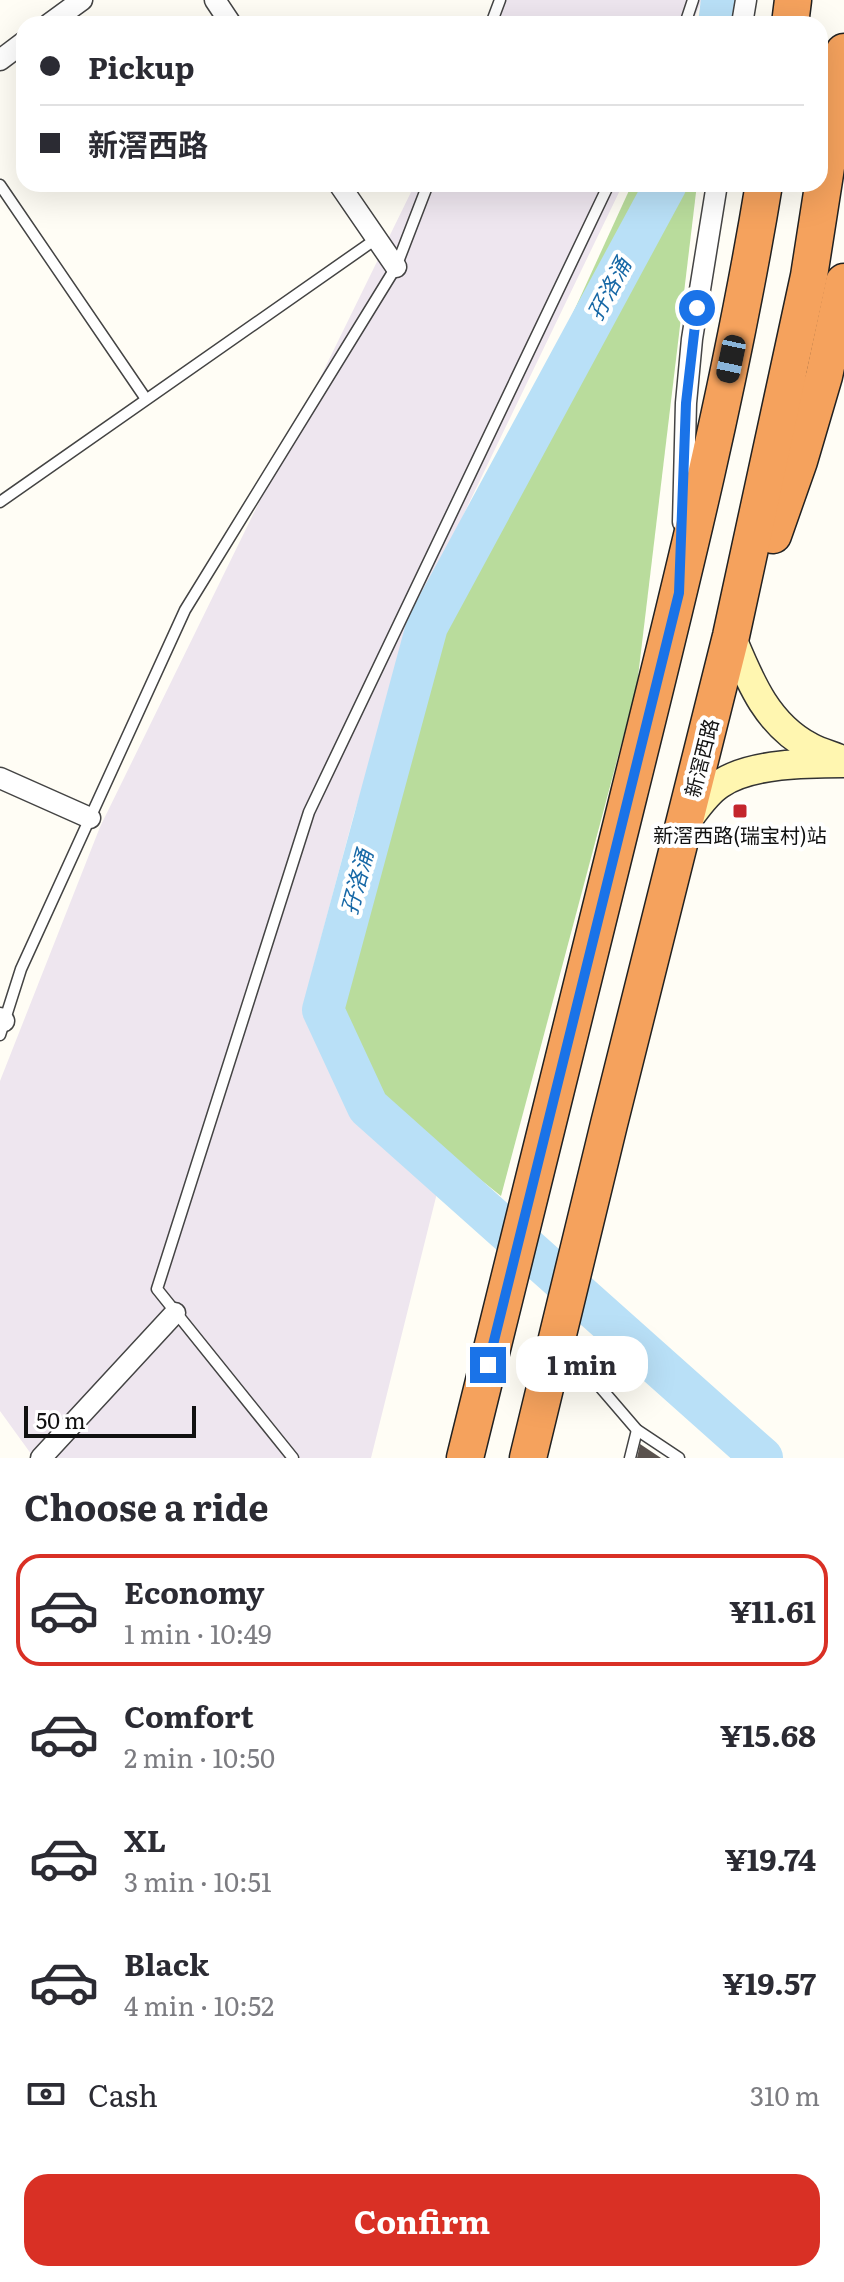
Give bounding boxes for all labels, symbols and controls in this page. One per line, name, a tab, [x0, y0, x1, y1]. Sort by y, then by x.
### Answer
text: Pickup	[88, 44, 195, 88]
text: 新滘西路	[88, 121, 208, 165]
water label: 孖洛涌	[578, 249, 639, 325]
route start	[679, 290, 715, 326]
car	[714, 333, 748, 385]
street label: 新滘西路	[676, 715, 724, 800]
marker: 新滘西路(瑞宝村)站	[731, 802, 749, 820]
place label: 新滘西路(瑞宝村)站	[653, 819, 827, 849]
water label: 孖洛涌	[331, 843, 381, 918]
callout: 1 min	[516, 1337, 648, 1393]
text: 1 min	[547, 1344, 617, 1383]
route end	[470, 1347, 506, 1383]
scale bar	[24, 1402, 196, 1438]
text: 50 m	[36, 1403, 86, 1436]
text: Choose a ride	[24, 1479, 269, 1532]
text: Economy	[124, 1569, 264, 1613]
icon: car	[28, 1574, 100, 1646]
text: ¥11.61	[729, 1588, 816, 1632]
text: 1 min · 10:49	[124, 1613, 272, 1652]
text: Comfort	[124, 1693, 254, 1737]
icon: car	[28, 1698, 100, 1770]
text: ¥15.68	[720, 1712, 816, 1756]
text: 2 min · 10:50	[124, 1737, 275, 1776]
text: XL	[124, 1817, 166, 1861]
icon: car	[28, 1822, 100, 1894]
text: ¥19.74	[724, 1836, 816, 1880]
text: 3 min · 10:51	[124, 1861, 272, 1900]
text: Black	[124, 1941, 209, 1985]
icon: car	[28, 1946, 100, 2018]
text: ¥19.57	[722, 1960, 816, 2004]
text: 4 min · 10:52	[124, 1985, 274, 2024]
icon: cash	[24, 2072, 68, 2116]
text: Cash	[88, 2072, 158, 2116]
text: 310 m	[750, 2075, 820, 2114]
button: Confirm	[24, 2174, 820, 2266]

